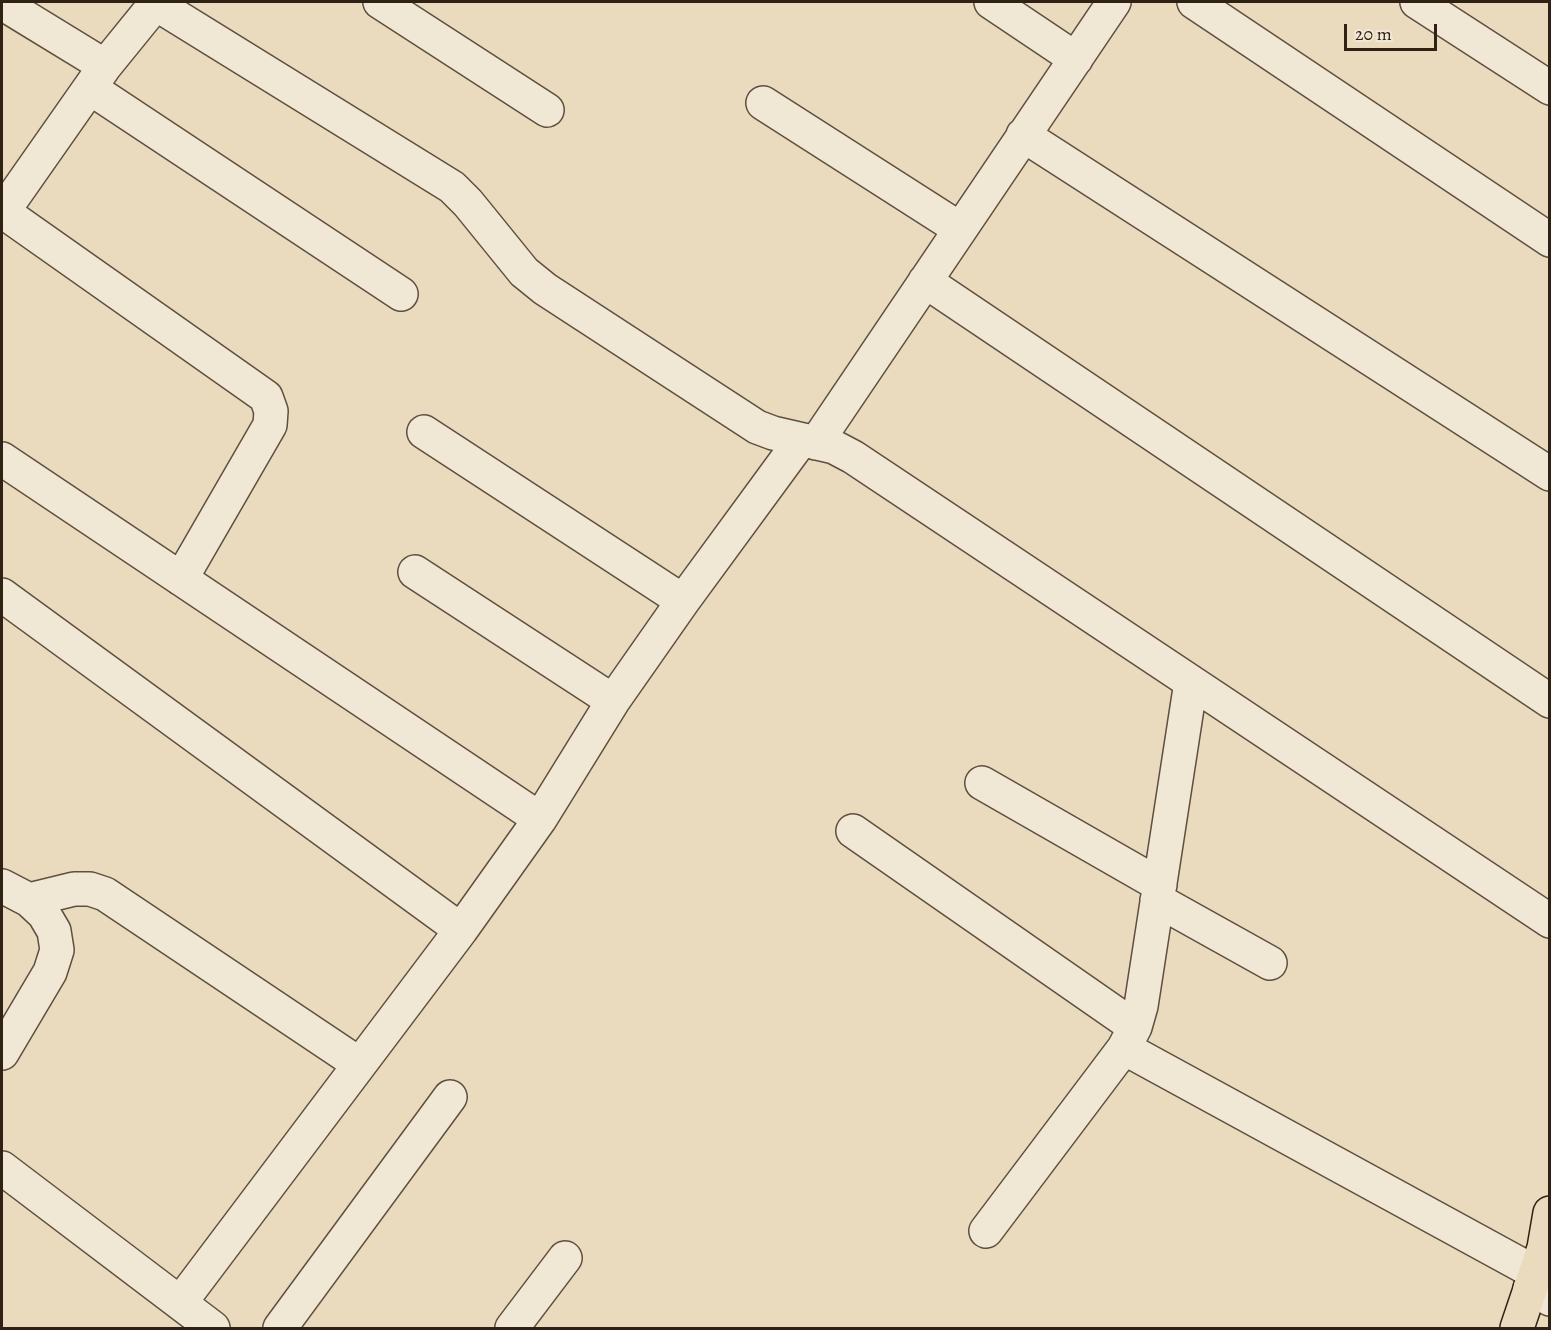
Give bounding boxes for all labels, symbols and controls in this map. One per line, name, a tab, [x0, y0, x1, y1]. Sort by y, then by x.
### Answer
scale bar	[1347, 12, 1440, 50]
text: 20 m	[1355, 22, 1392, 46]

